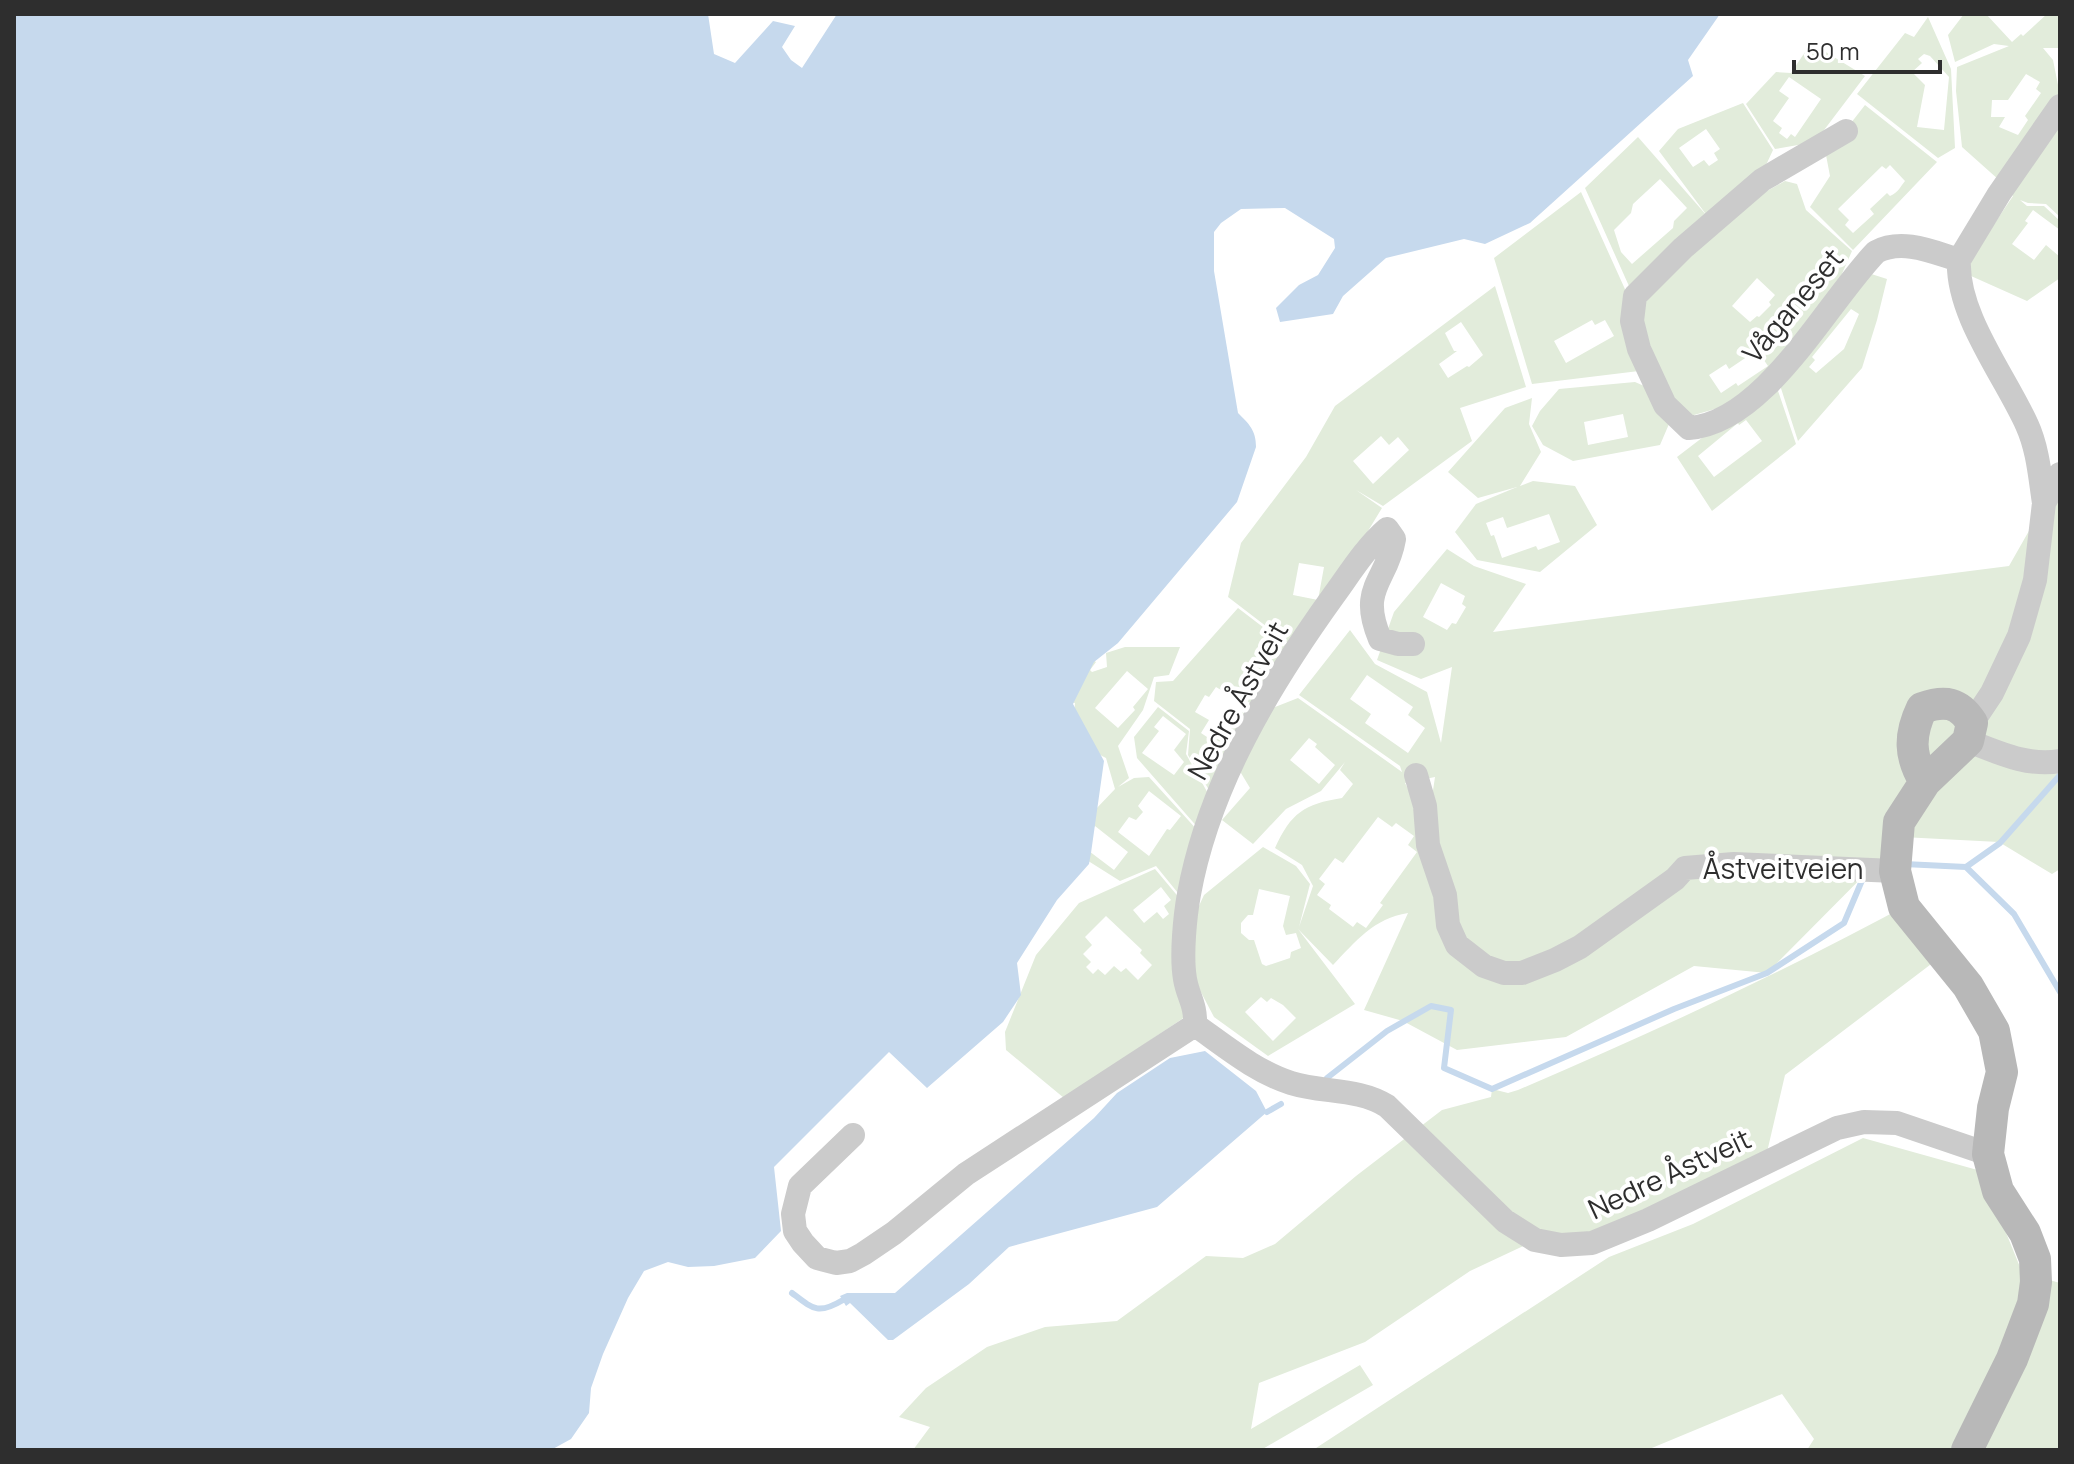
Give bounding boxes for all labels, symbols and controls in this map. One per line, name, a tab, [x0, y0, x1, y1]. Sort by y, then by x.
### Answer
scale bar	[1794, 24, 1940, 74]
text: 50 m	[1806, 34, 1860, 67]
street label: Våganeset	[1733, 240, 1851, 370]
street label: Nedre Åstveit	[1178, 614, 1296, 786]
street label: Åstveitveien	[1703, 849, 1863, 887]
street label: Nedre Åstveit	[1582, 1119, 1756, 1227]

